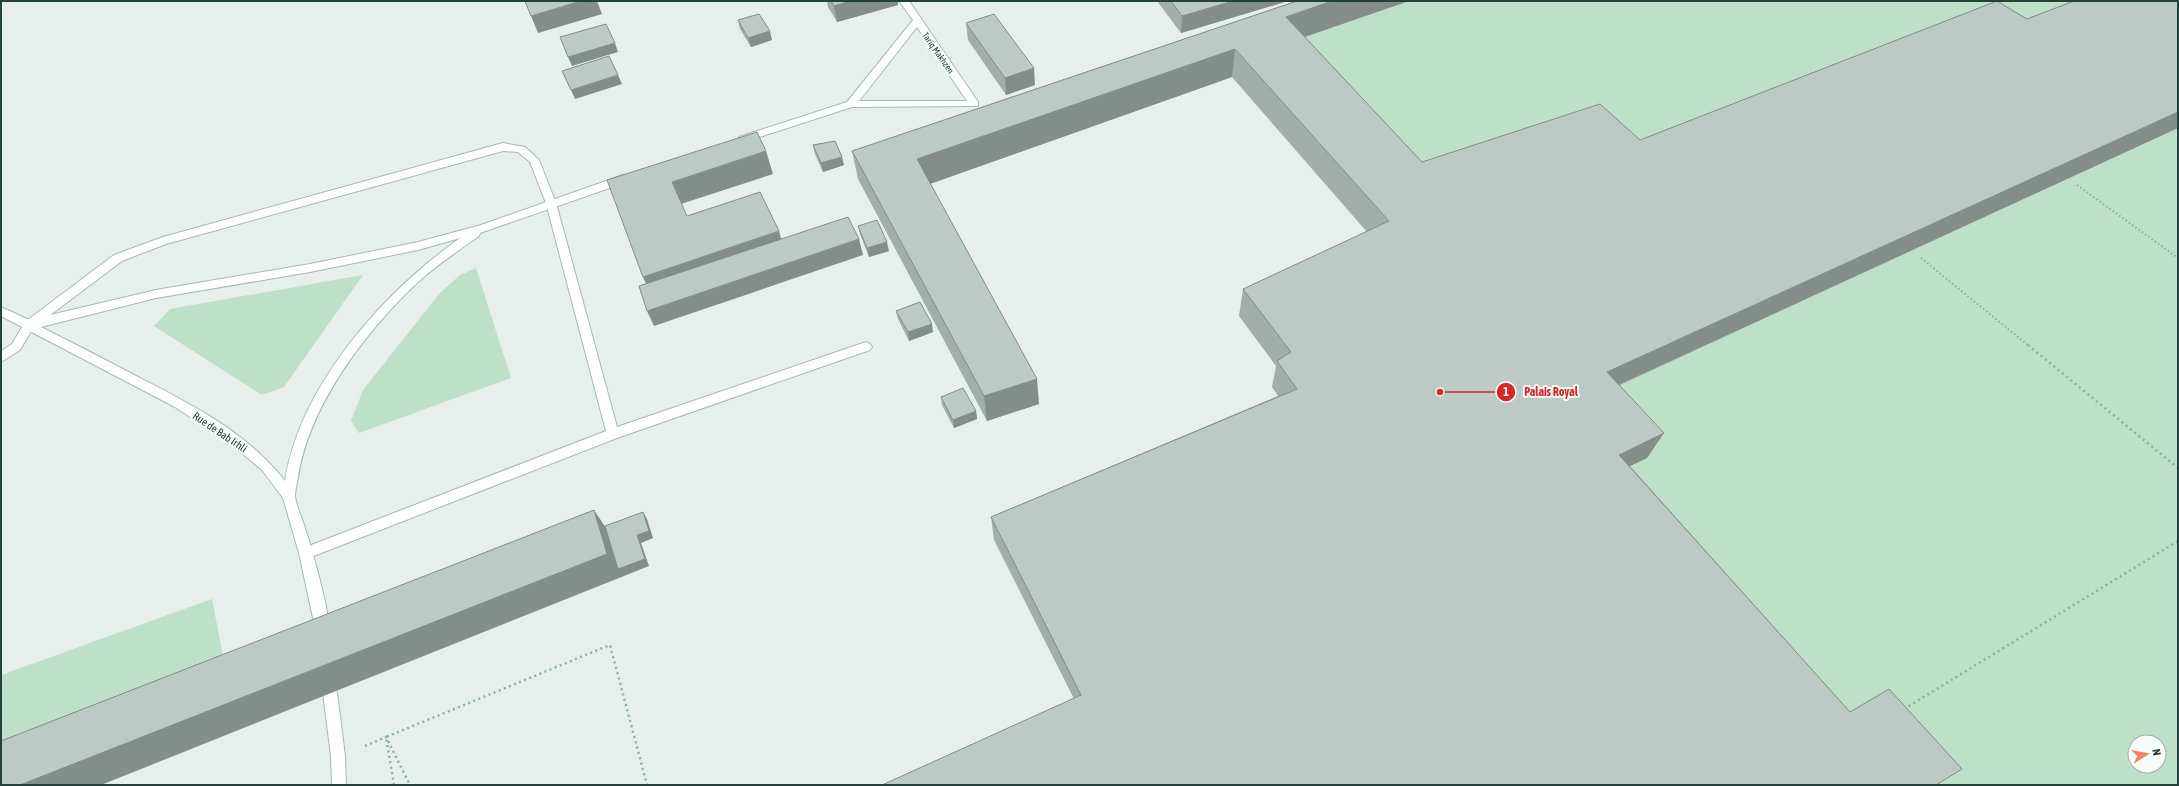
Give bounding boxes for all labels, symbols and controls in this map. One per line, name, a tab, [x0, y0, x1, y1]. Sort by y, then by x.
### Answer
street label: Tariq Makhzen	[920, 31, 956, 75]
callout: Palais Royal	[1496, 380, 1585, 404]
text: 1	[1503, 385, 1509, 399]
text: Palais Royal	[1524, 385, 1579, 399]
street label: Rue de Bab Irhli	[191, 409, 249, 455]
north arrow	[2127, 734, 2167, 774]
text: N	[2150, 748, 2163, 756]

